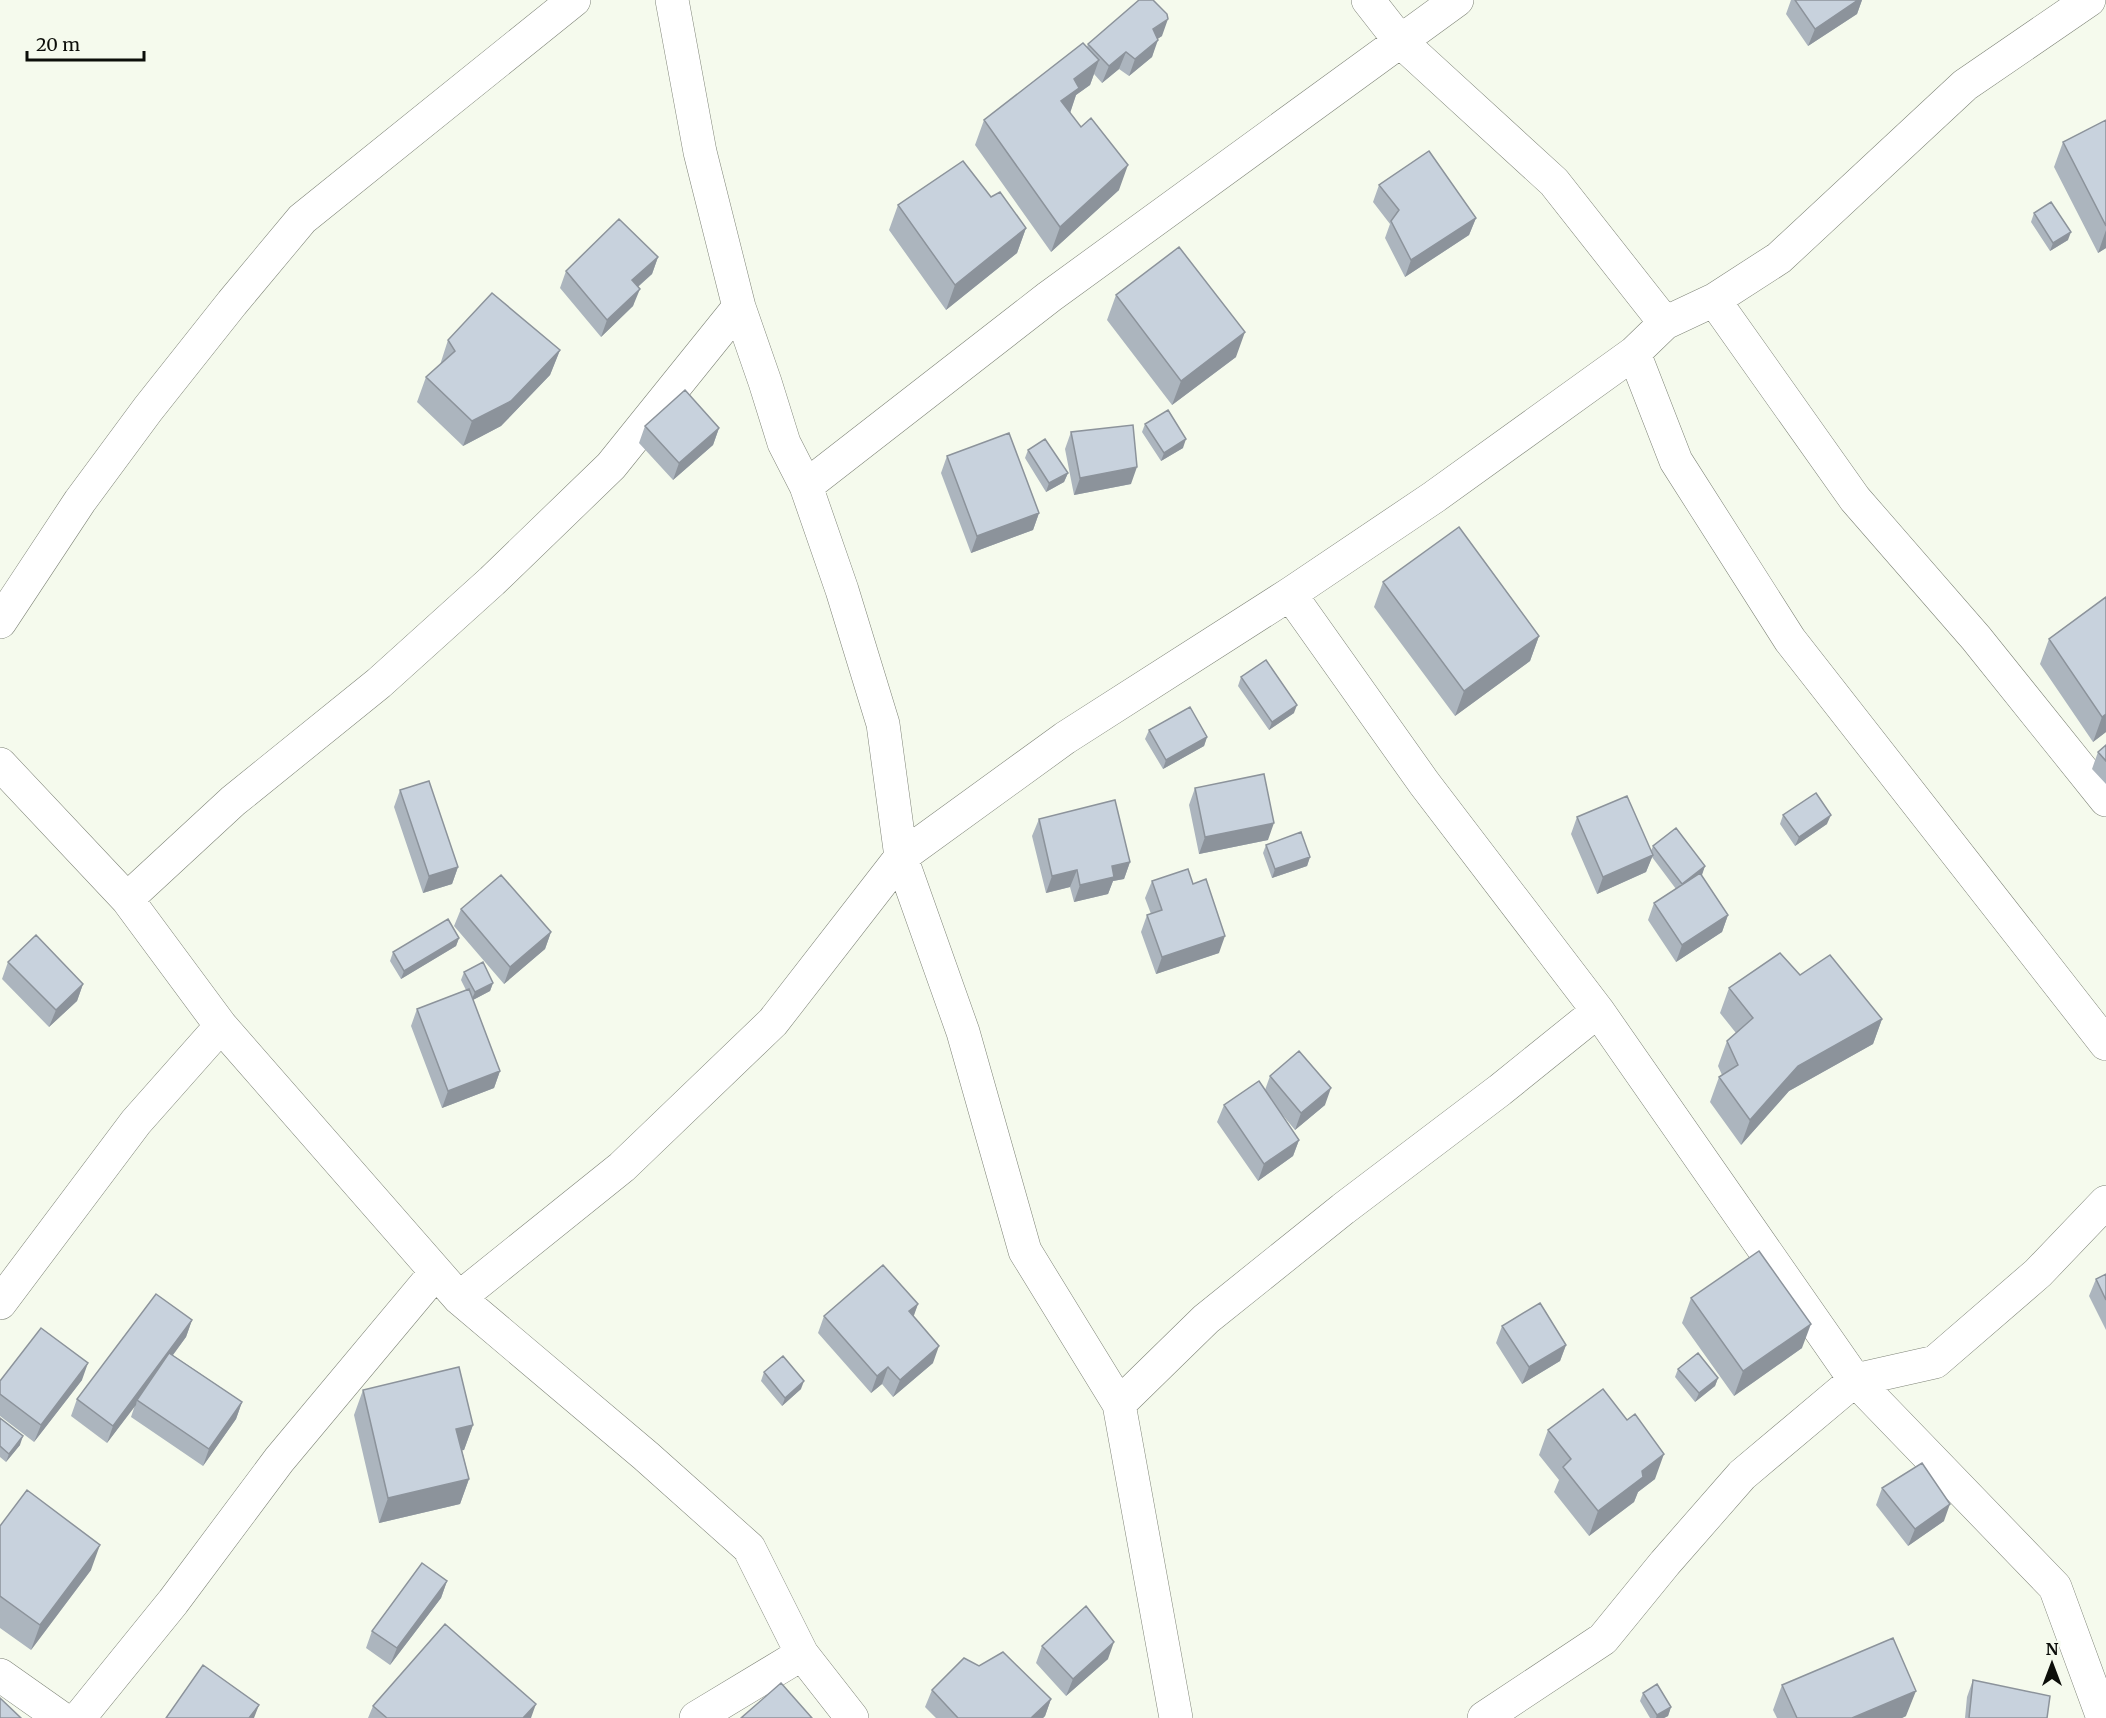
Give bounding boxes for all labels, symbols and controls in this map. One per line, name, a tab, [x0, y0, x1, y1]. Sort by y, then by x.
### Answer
scale bar	[27, 24, 144, 62]
text: 20 m	[36, 33, 80, 56]
north arrow	[2022, 1634, 2082, 1694]
text: N	[2046, 1639, 2059, 1659]

